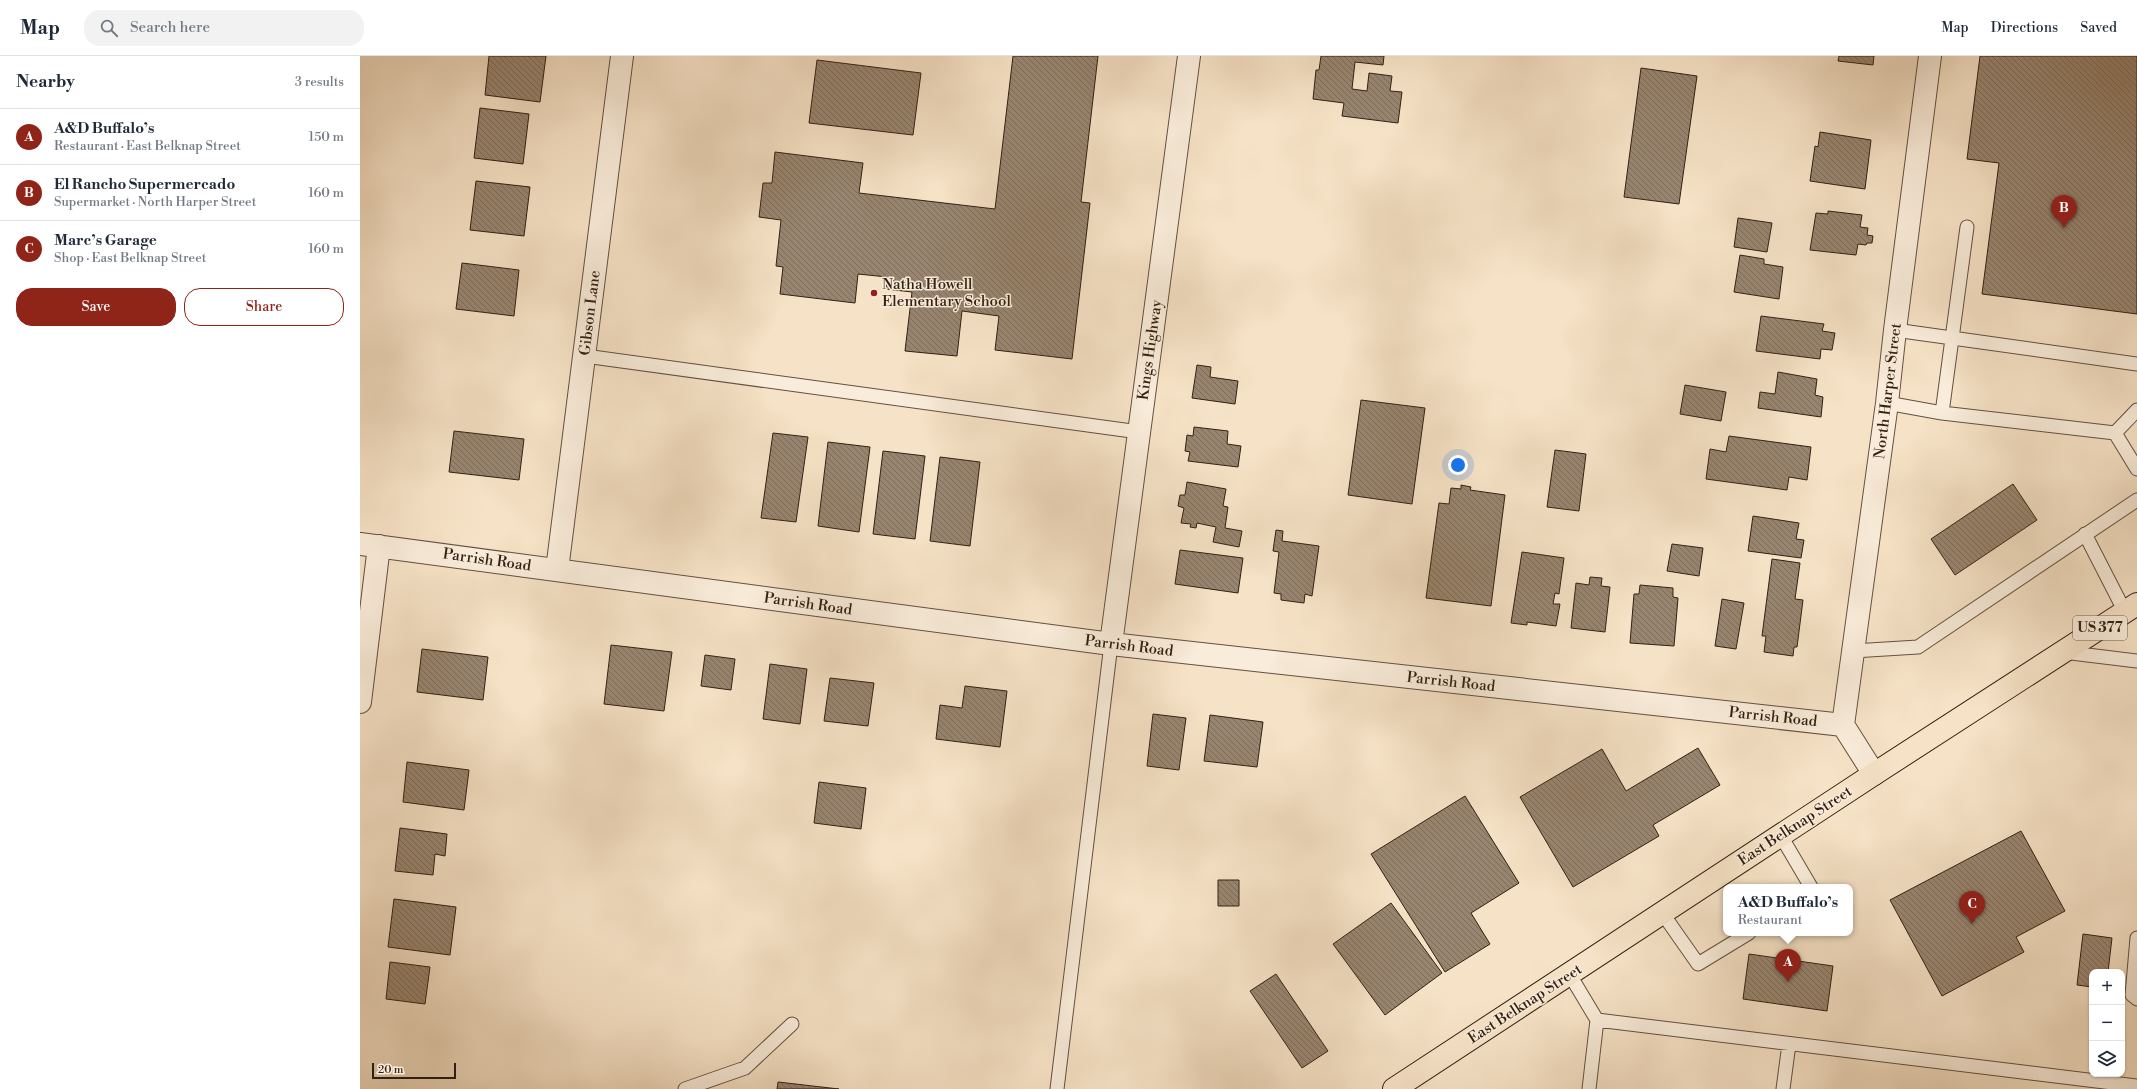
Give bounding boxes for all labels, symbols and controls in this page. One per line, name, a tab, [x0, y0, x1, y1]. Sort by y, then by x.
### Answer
search box	[84, 10, 364, 46]
text: Map	[20, 16, 60, 40]
icon: search	[98, 17, 120, 39]
text: Search here	[130, 18, 210, 37]
text: Map	[1941, 19, 1969, 37]
text: Directions	[1991, 19, 2058, 37]
text: Saved	[2080, 19, 2117, 37]
text: Nearby	[16, 71, 75, 93]
text: 3 results	[295, 74, 344, 90]
text: A&D Buffalo’s	[54, 119, 155, 138]
text: A	[24, 129, 34, 145]
text: 150 m	[309, 129, 344, 145]
text: Restaurant · East Belknap Street	[54, 138, 241, 154]
text: El Rancho Supermercado	[54, 175, 235, 194]
text: B	[24, 185, 34, 201]
text: 160 m	[308, 185, 344, 201]
text: Supermarket · North Harper Street	[54, 194, 256, 210]
pin: B	[2051, 195, 2077, 228]
text: Marc’s Garage	[54, 231, 157, 250]
text: C	[24, 241, 34, 257]
text: 160 m	[308, 241, 344, 257]
text: Shop · East Belknap Street	[54, 250, 206, 266]
street label: Gibson Lane	[575, 269, 605, 357]
place label: Natha Howell Elementary School	[882, 275, 1011, 311]
button: Save	[16, 288, 176, 326]
button: Share	[184, 288, 344, 326]
marker: Natha Howell Elementary School	[869, 288, 879, 298]
street label: Kings Highway	[1134, 298, 1167, 401]
street label: North Harper Street	[1870, 321, 1906, 460]
your location	[1448, 455, 1468, 475]
street label: Parrish Road	[442, 544, 533, 576]
street label: Parrish Road	[763, 588, 854, 620]
road number: US 377	[2073, 616, 2127, 640]
street label: Parrish Road	[1084, 631, 1175, 661]
street label: Parrish Road	[1406, 668, 1497, 696]
street label: Parrish Road	[1728, 703, 1819, 731]
street label: East Belknap Street	[1734, 782, 1856, 870]
popup	[1723, 884, 1853, 936]
pin: C	[1959, 891, 1985, 924]
text: A&D Buffalo’s	[1738, 893, 1838, 912]
text: Restaurant	[1738, 912, 1802, 928]
pin: A	[1775, 949, 1801, 982]
street label: East Belknap Street	[1464, 960, 1586, 1048]
map controls	[2089, 969, 2125, 1077]
button: +	[2089, 969, 2125, 1005]
button: −	[2089, 1005, 2125, 1041]
button: layers	[2089, 1041, 2125, 1077]
scale bar	[372, 1061, 456, 1080]
text: 20 m	[378, 1063, 403, 1077]

